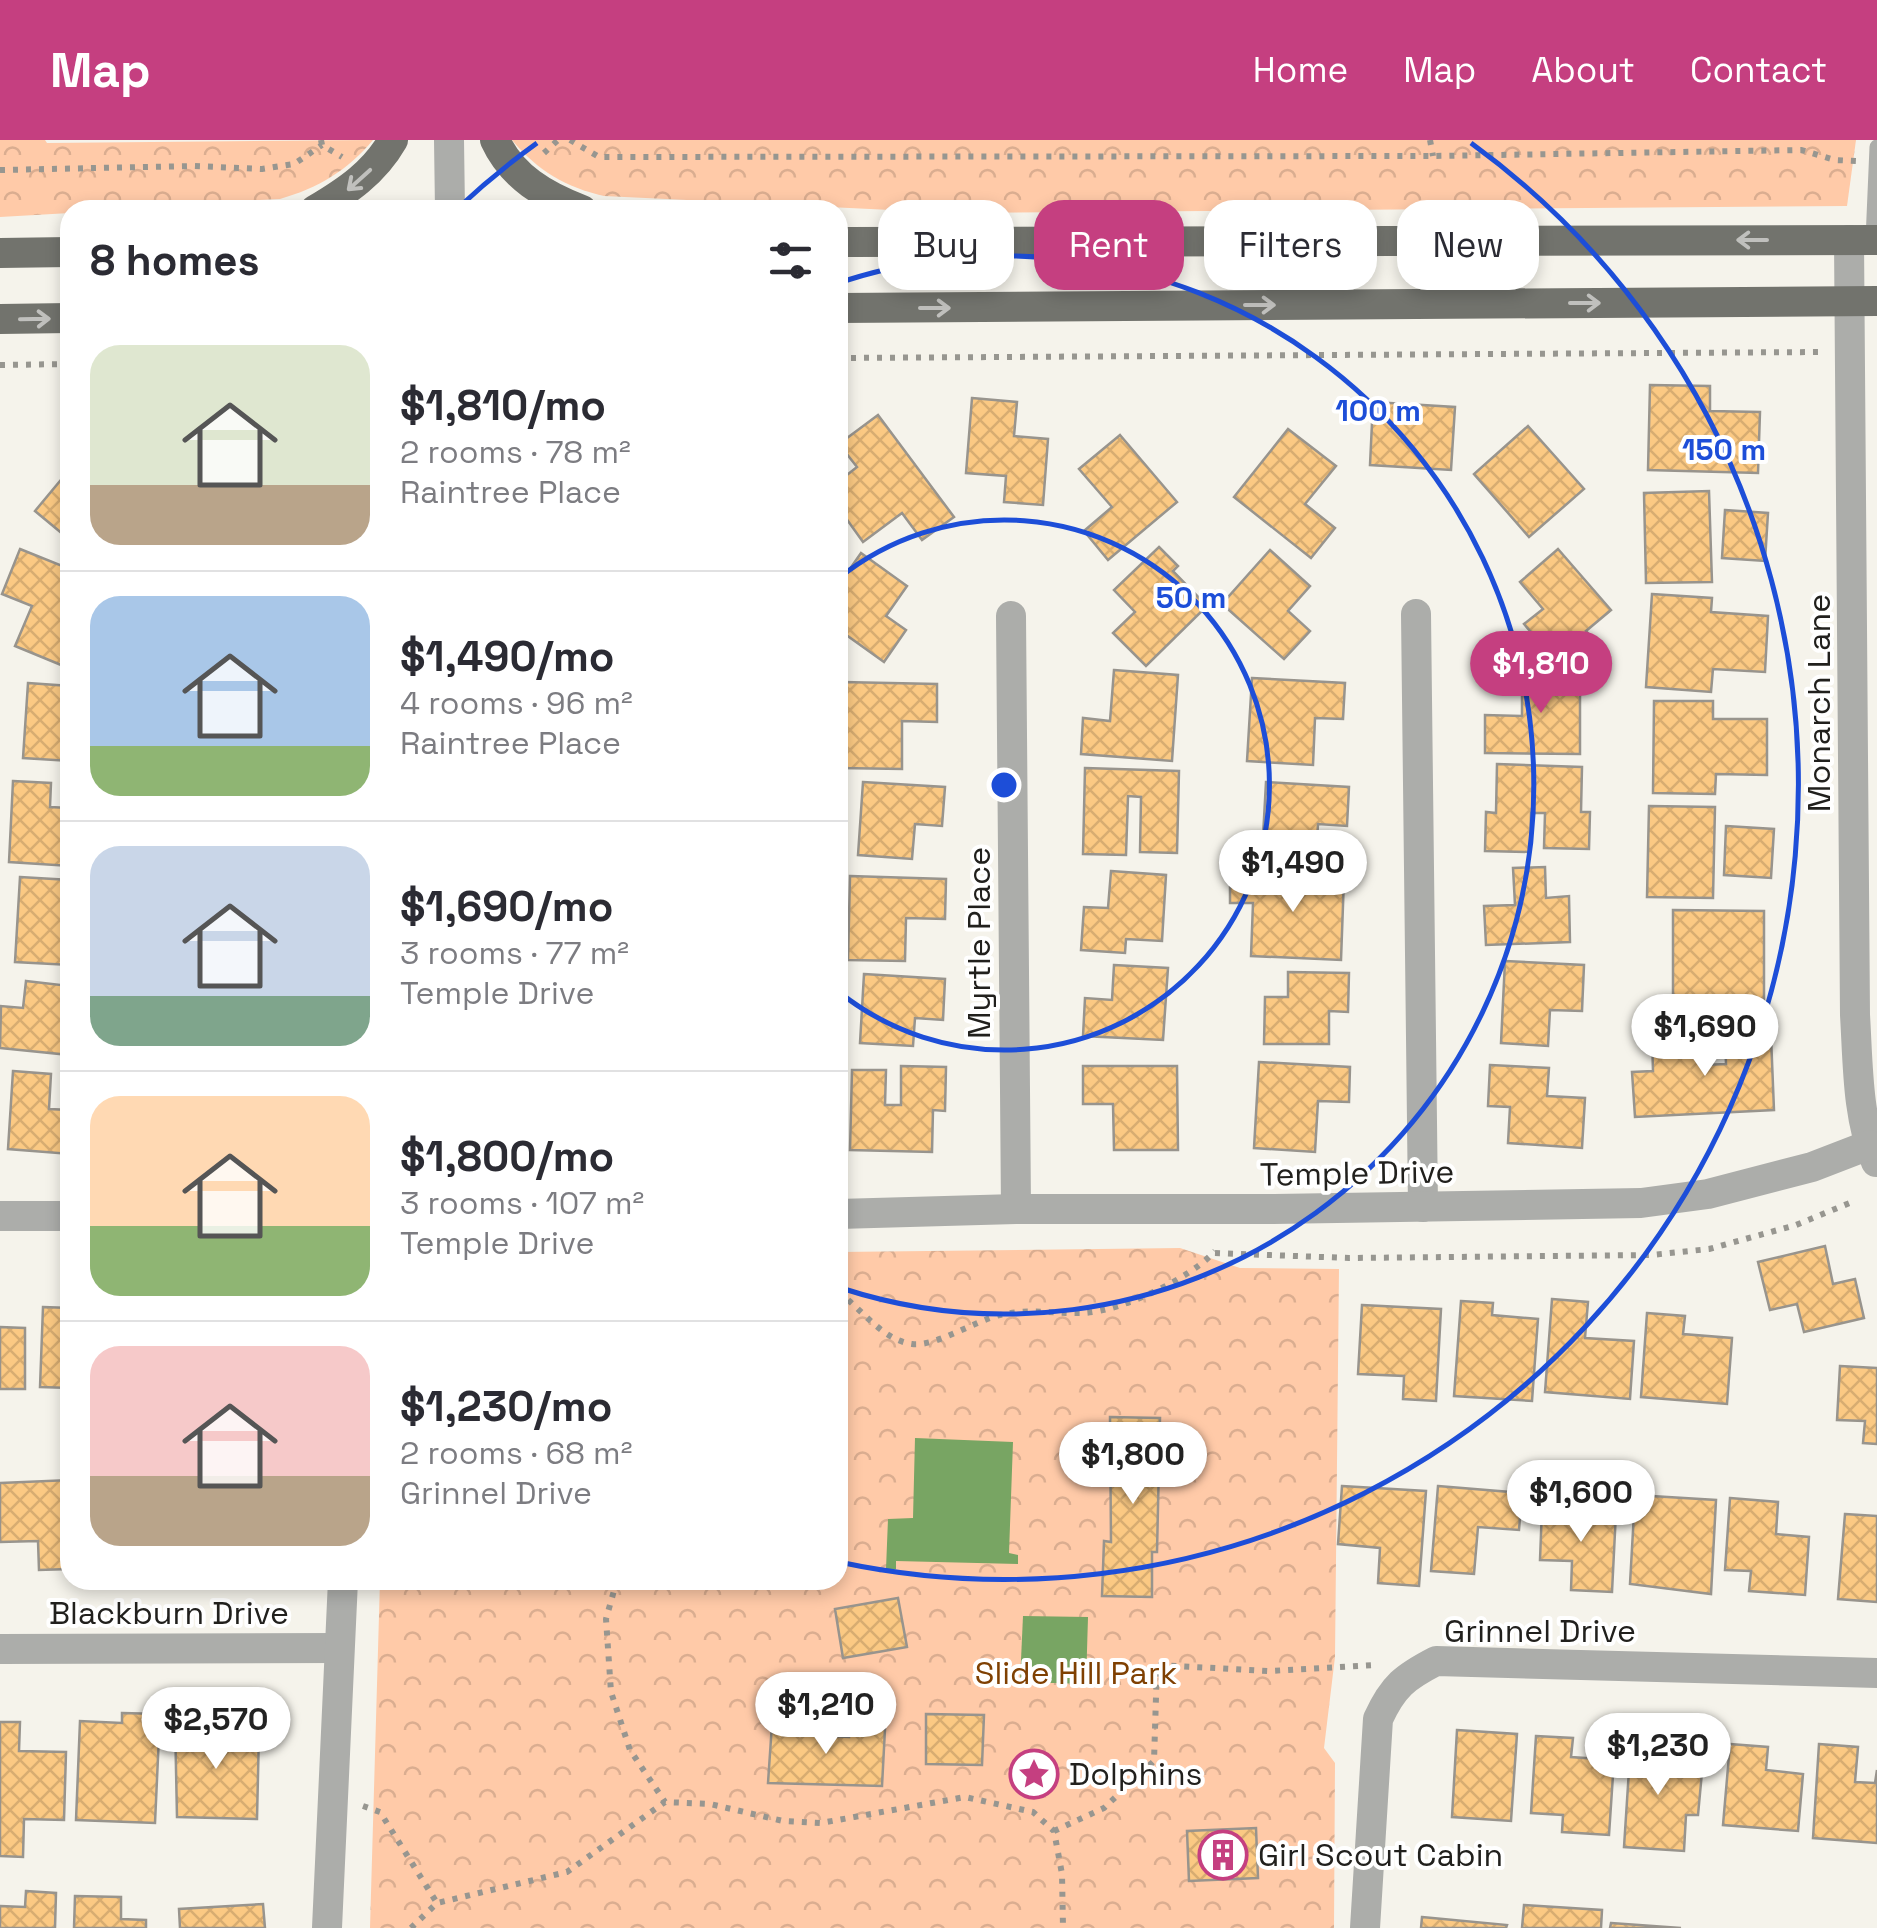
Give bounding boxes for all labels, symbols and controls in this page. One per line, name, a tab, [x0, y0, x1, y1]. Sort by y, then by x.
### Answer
text: Map	[50, 40, 151, 101]
text: Home	[1253, 48, 1348, 92]
text: Map	[1403, 48, 1476, 92]
text: About	[1531, 48, 1635, 92]
text: Contact	[1690, 48, 1827, 92]
one-way arrow	[347, 169, 372, 192]
chip: Buy	[878, 200, 1014, 290]
chip: Rent	[1034, 200, 1184, 290]
chip: Filters	[1204, 200, 1377, 290]
chip: New	[1397, 200, 1539, 290]
one-way arrow	[1736, 230, 1768, 250]
icon: filters	[763, 233, 818, 288]
text: 8 homes	[90, 234, 260, 287]
one-way arrow	[1568, 294, 1600, 312]
one-way arrow	[1243, 296, 1275, 315]
one-way arrow	[918, 298, 950, 318]
one-way arrow	[18, 309, 51, 328]
text: $1,810/mo	[400, 379, 606, 432]
icon: home	[170, 385, 290, 505]
text: 100 m	[1335, 391, 1421, 430]
text: 150 m	[1682, 430, 1766, 469]
text: 2 rooms · 78 m²	[400, 432, 631, 472]
text: Raintree Place	[400, 472, 621, 512]
text: 50 m	[1156, 578, 1226, 617]
street label: Monarch Lane	[1799, 594, 1839, 812]
text: $1,490/mo	[400, 630, 615, 683]
pin: $1,810	[1460, 631, 1622, 716]
icon: home	[170, 636, 290, 756]
text: $1,810	[1492, 643, 1590, 683]
text: 4 rooms · 96 m²	[400, 683, 633, 723]
text: Raintree Place	[400, 723, 621, 763]
centre of rings	[986, 767, 1022, 803]
pin: $1,490	[1212, 830, 1374, 915]
text: $1,490	[1241, 842, 1345, 882]
street label: Myrtle Place	[959, 847, 999, 1039]
text: $1,690/mo	[400, 880, 613, 933]
icon: home	[170, 886, 290, 1006]
text: 3 rooms · 77 m²	[400, 933, 629, 973]
text: Temple Drive	[400, 973, 594, 1013]
pin: $1,690	[1624, 994, 1786, 1079]
text: $1,690	[1653, 1006, 1757, 1046]
text: $1,800/mo	[400, 1130, 614, 1183]
icon: home	[170, 1136, 290, 1256]
street label: Temple Drive	[1259, 1151, 1455, 1195]
text: 3 rooms · 107 m²	[400, 1183, 644, 1223]
text: Temple Drive	[400, 1223, 594, 1263]
text: $1,230/mo	[400, 1380, 612, 1433]
icon: home	[170, 1386, 290, 1506]
pin: $1,800	[1052, 1422, 1214, 1507]
text: 2 rooms · 68 m²	[400, 1433, 632, 1473]
text: $1,800	[1081, 1434, 1185, 1474]
pin: $1,600	[1500, 1460, 1662, 1545]
text: $1,600	[1529, 1472, 1633, 1512]
text: Grinnel Drive	[400, 1473, 592, 1513]
street label: Blackburn Drive	[49, 1593, 289, 1633]
street label: Grinnel Drive	[1444, 1611, 1636, 1651]
park label: Slide Hill Park	[975, 1653, 1177, 1693]
pin: $1,210	[745, 1672, 907, 1757]
text: $1,210	[777, 1684, 875, 1724]
pin: $2,570	[135, 1687, 297, 1772]
text: $2,570	[164, 1699, 268, 1739]
pin: $1,230	[1577, 1713, 1739, 1798]
text: $1,230	[1607, 1725, 1709, 1765]
place icon: Dolphins	[1008, 1748, 1060, 1800]
place label: Dolphins	[1069, 1754, 1202, 1794]
building icon: Girl Scout Cabin	[1197, 1829, 1249, 1881]
place label: Girl Scout Cabin	[1258, 1835, 1503, 1875]

